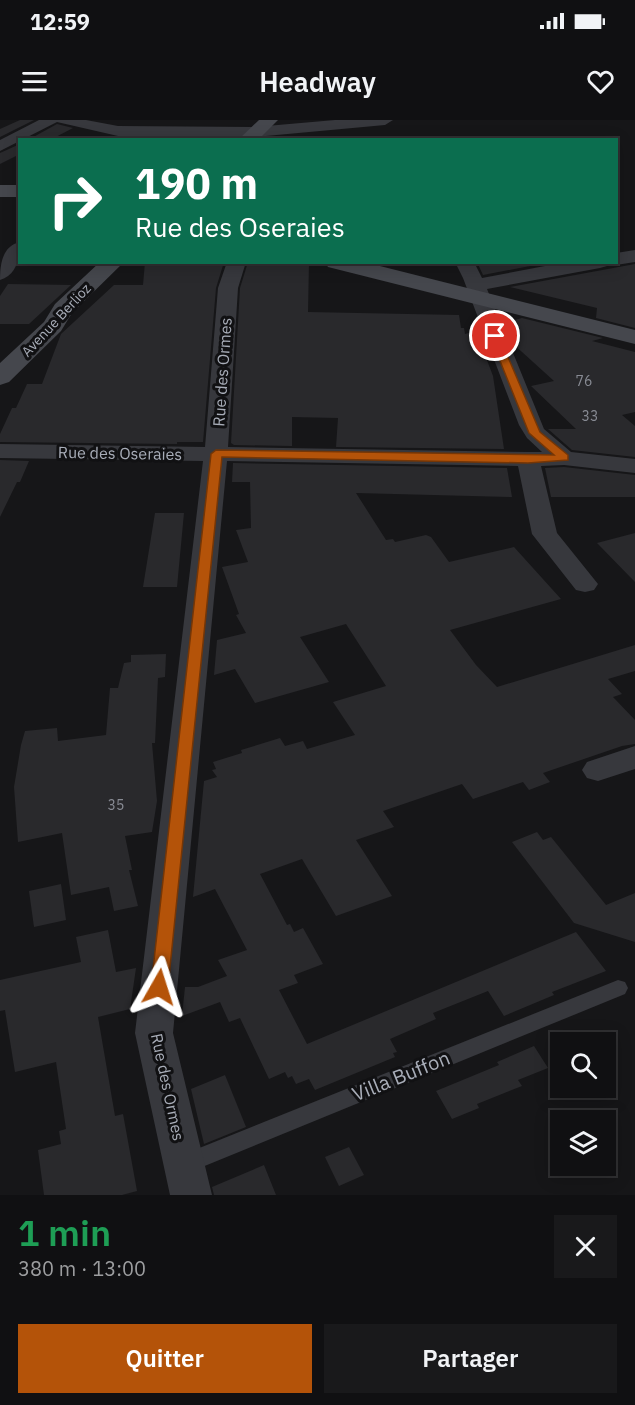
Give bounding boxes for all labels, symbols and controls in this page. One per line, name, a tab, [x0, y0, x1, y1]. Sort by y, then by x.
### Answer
text: 12:59	[30, 7, 90, 36]
text: Headway	[259, 64, 376, 99]
icon: menu	[18, 65, 51, 98]
icon: heart	[584, 65, 617, 98]
text: 190 m	[135, 156, 258, 211]
icon: right	[36, 162, 114, 240]
text: Rue des Oseraies	[135, 209, 345, 244]
street label: Avenue Berlioz	[18, 279, 95, 360]
pin	[469, 310, 520, 361]
street label: Rue des Ormes	[208, 317, 236, 427]
icon: arrive	[478, 319, 511, 352]
house number: 76	[576, 372, 592, 390]
house number: 33	[582, 407, 598, 425]
street label: Rue des Oseraies	[58, 442, 182, 464]
house number: 35	[108, 796, 124, 814]
position arrow	[127, 955, 191, 1019]
street label: Rue des Ormes	[147, 1031, 189, 1143]
map controls	[550, 1032, 616, 1176]
button: search	[550, 1032, 616, 1098]
street label: Villa Buffon	[348, 1044, 454, 1107]
button: layers	[550, 1110, 616, 1176]
text: 1 min	[18, 1209, 111, 1256]
button: close	[554, 1215, 617, 1278]
text: 380 m · 13:00	[18, 1255, 146, 1282]
button: Quitter	[18, 1324, 312, 1393]
button: Partager	[324, 1324, 617, 1393]

